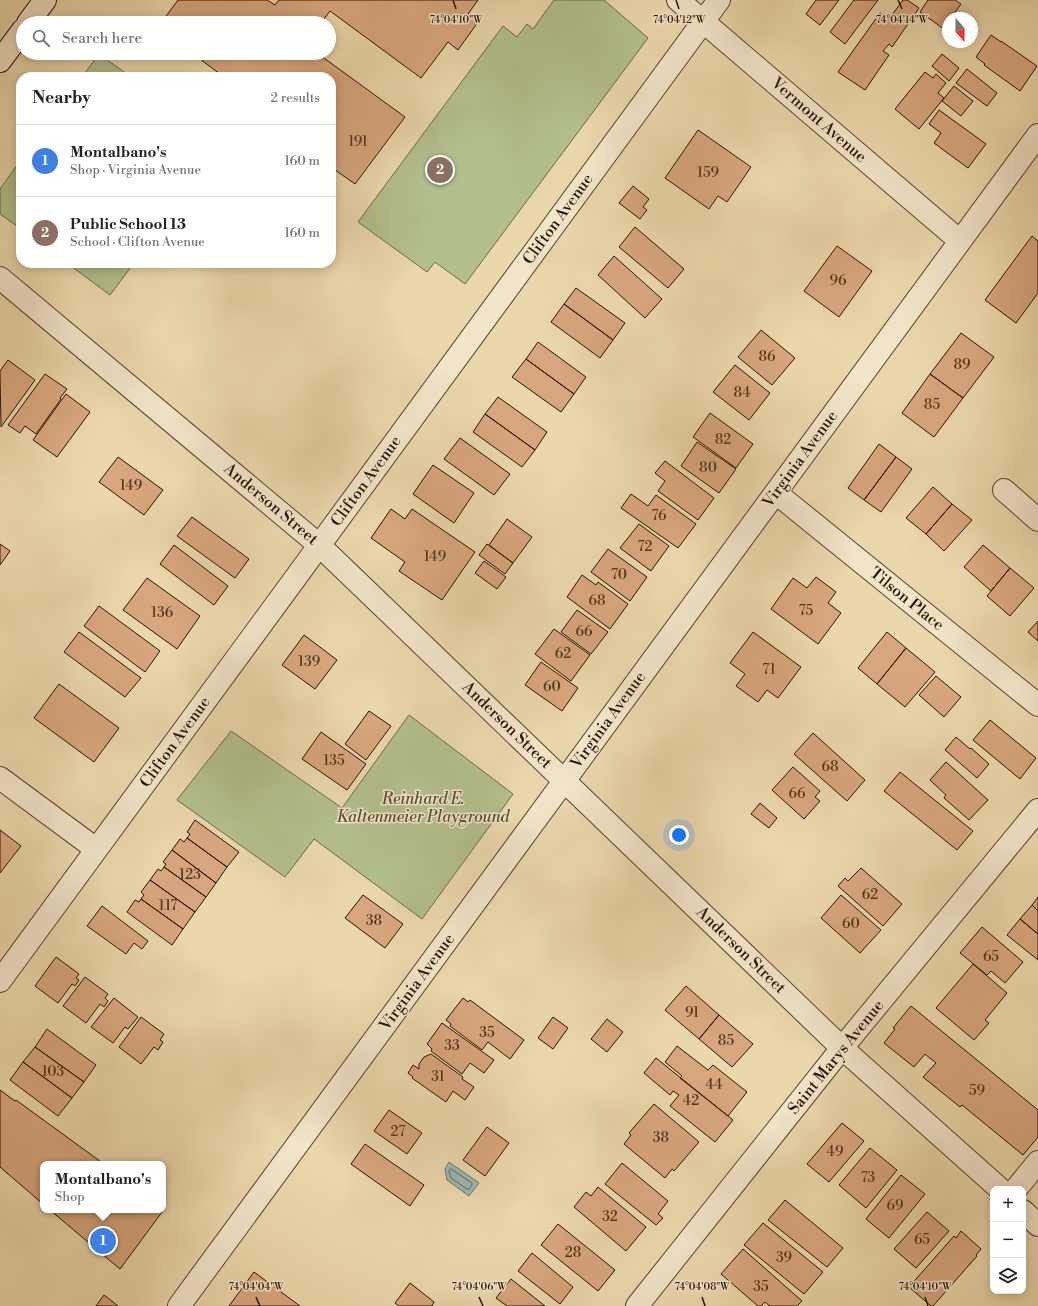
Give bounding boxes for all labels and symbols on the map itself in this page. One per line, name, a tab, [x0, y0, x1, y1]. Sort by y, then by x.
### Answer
north arrow	[942, 12, 978, 48]
text: 74°04'10"W	[430, 14, 483, 26]
text: 74°04'12"W	[653, 14, 706, 26]
text: 74°04'14"W	[876, 14, 929, 26]
street label: Vermont Avenue	[767, 73, 871, 167]
house number: 191	[348, 133, 368, 151]
pin: 2	[427, 155, 453, 185]
house number: 159	[697, 164, 719, 182]
street label: Clifton Avenue	[518, 170, 598, 268]
house number: 96	[830, 272, 847, 290]
house number: 86	[758, 348, 776, 366]
house number: 89	[953, 356, 971, 374]
house number: 84	[733, 384, 751, 402]
house number: 85	[924, 396, 940, 414]
street label: Virginia Avenue	[757, 407, 842, 512]
house number: 82	[715, 431, 731, 449]
street label: Clifton Avenue	[326, 432, 406, 530]
street label: Anderson Street	[219, 458, 322, 549]
house number: 80	[699, 459, 717, 477]
house number: 149	[120, 477, 142, 495]
house number: 76	[651, 507, 667, 525]
house number: 72	[638, 538, 652, 556]
house number: 149	[424, 548, 446, 566]
street label: Tilson Place	[866, 563, 948, 635]
house number: 70	[611, 566, 627, 584]
house number: 68	[588, 592, 606, 610]
house number: 75	[799, 602, 814, 620]
house number: 136	[151, 604, 174, 622]
house number: 66	[576, 623, 593, 641]
house number: 62	[555, 645, 571, 663]
house number: 139	[298, 653, 320, 671]
house number: 71	[762, 661, 776, 679]
street label: Virginia Avenue	[565, 668, 650, 773]
street label: Anderson Street	[457, 677, 556, 773]
house number: 60	[543, 678, 561, 696]
street label: Clifton Avenue	[135, 693, 215, 791]
house number: 135	[323, 752, 345, 770]
house number: 68	[821, 758, 839, 776]
house number: 66	[789, 785, 806, 803]
park label: Reinhard E. Kaltenmeier Playground	[336, 789, 511, 827]
your location	[669, 825, 689, 845]
house number: 123	[179, 866, 201, 884]
house number: 62	[862, 886, 878, 904]
house number: 117	[159, 897, 177, 915]
street label: Anderson Street	[691, 902, 790, 998]
house number: 38	[366, 912, 382, 930]
house number: 60	[842, 915, 860, 933]
street label: Virginia Avenue	[374, 930, 459, 1035]
house number: 65	[983, 948, 999, 966]
street label: Saint Marys Avenue	[784, 996, 888, 1118]
house number: 91	[685, 1004, 699, 1022]
house number: 35	[479, 1024, 495, 1042]
house number: 85	[718, 1032, 734, 1050]
house number: 33	[444, 1037, 460, 1055]
house number: 103	[42, 1063, 65, 1081]
house number: 31	[431, 1068, 445, 1086]
house number: 44	[706, 1076, 722, 1094]
house number: 59	[969, 1082, 985, 1100]
house number: 42	[683, 1092, 699, 1110]
house number: 27	[391, 1123, 405, 1141]
house number: 38	[653, 1129, 669, 1147]
house number: 49	[827, 1143, 843, 1161]
house number: 73	[861, 1169, 876, 1187]
house number: 69	[887, 1197, 903, 1215]
house number: 32	[602, 1208, 618, 1226]
pin: 1	[90, 1226, 116, 1256]
house number: 65	[914, 1231, 930, 1249]
house number: 28	[565, 1244, 581, 1262]
house number: 39	[776, 1249, 792, 1267]
house number: 35	[753, 1278, 769, 1296]
text: 74°04'04"W	[229, 1281, 284, 1293]
text: 74°04'06"W	[452, 1281, 507, 1293]
text: 74°04'08"W	[675, 1281, 730, 1293]
text: 74°04'10"W	[899, 1281, 952, 1293]

